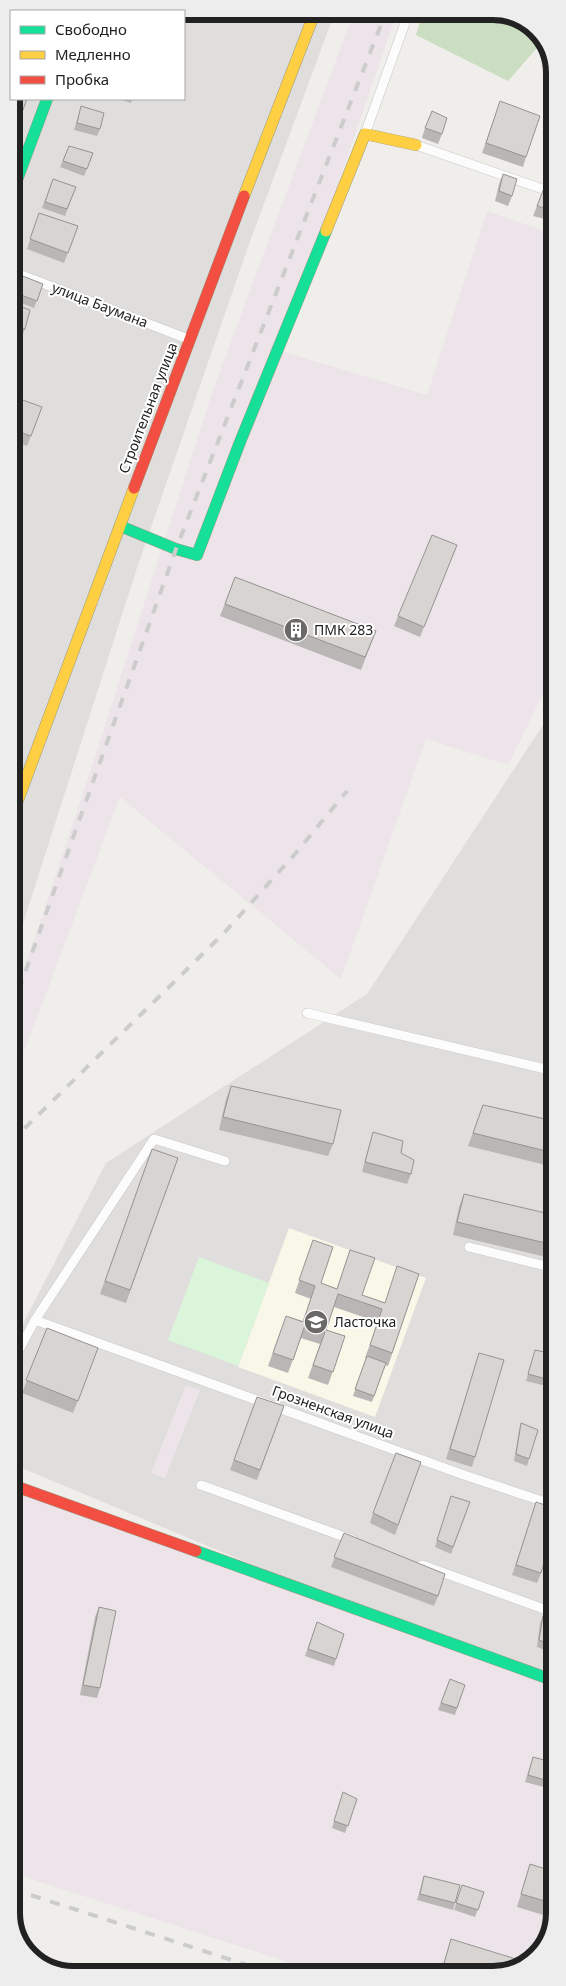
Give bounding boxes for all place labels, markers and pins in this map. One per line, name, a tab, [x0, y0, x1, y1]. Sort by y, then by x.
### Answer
building icon: ПМК 283	[283, 617, 309, 643]
place label: ПМК 283	[314, 620, 373, 639]
school or university icon: Ласточка	[303, 1309, 329, 1335]
place label: Ласточка	[334, 1312, 396, 1331]

